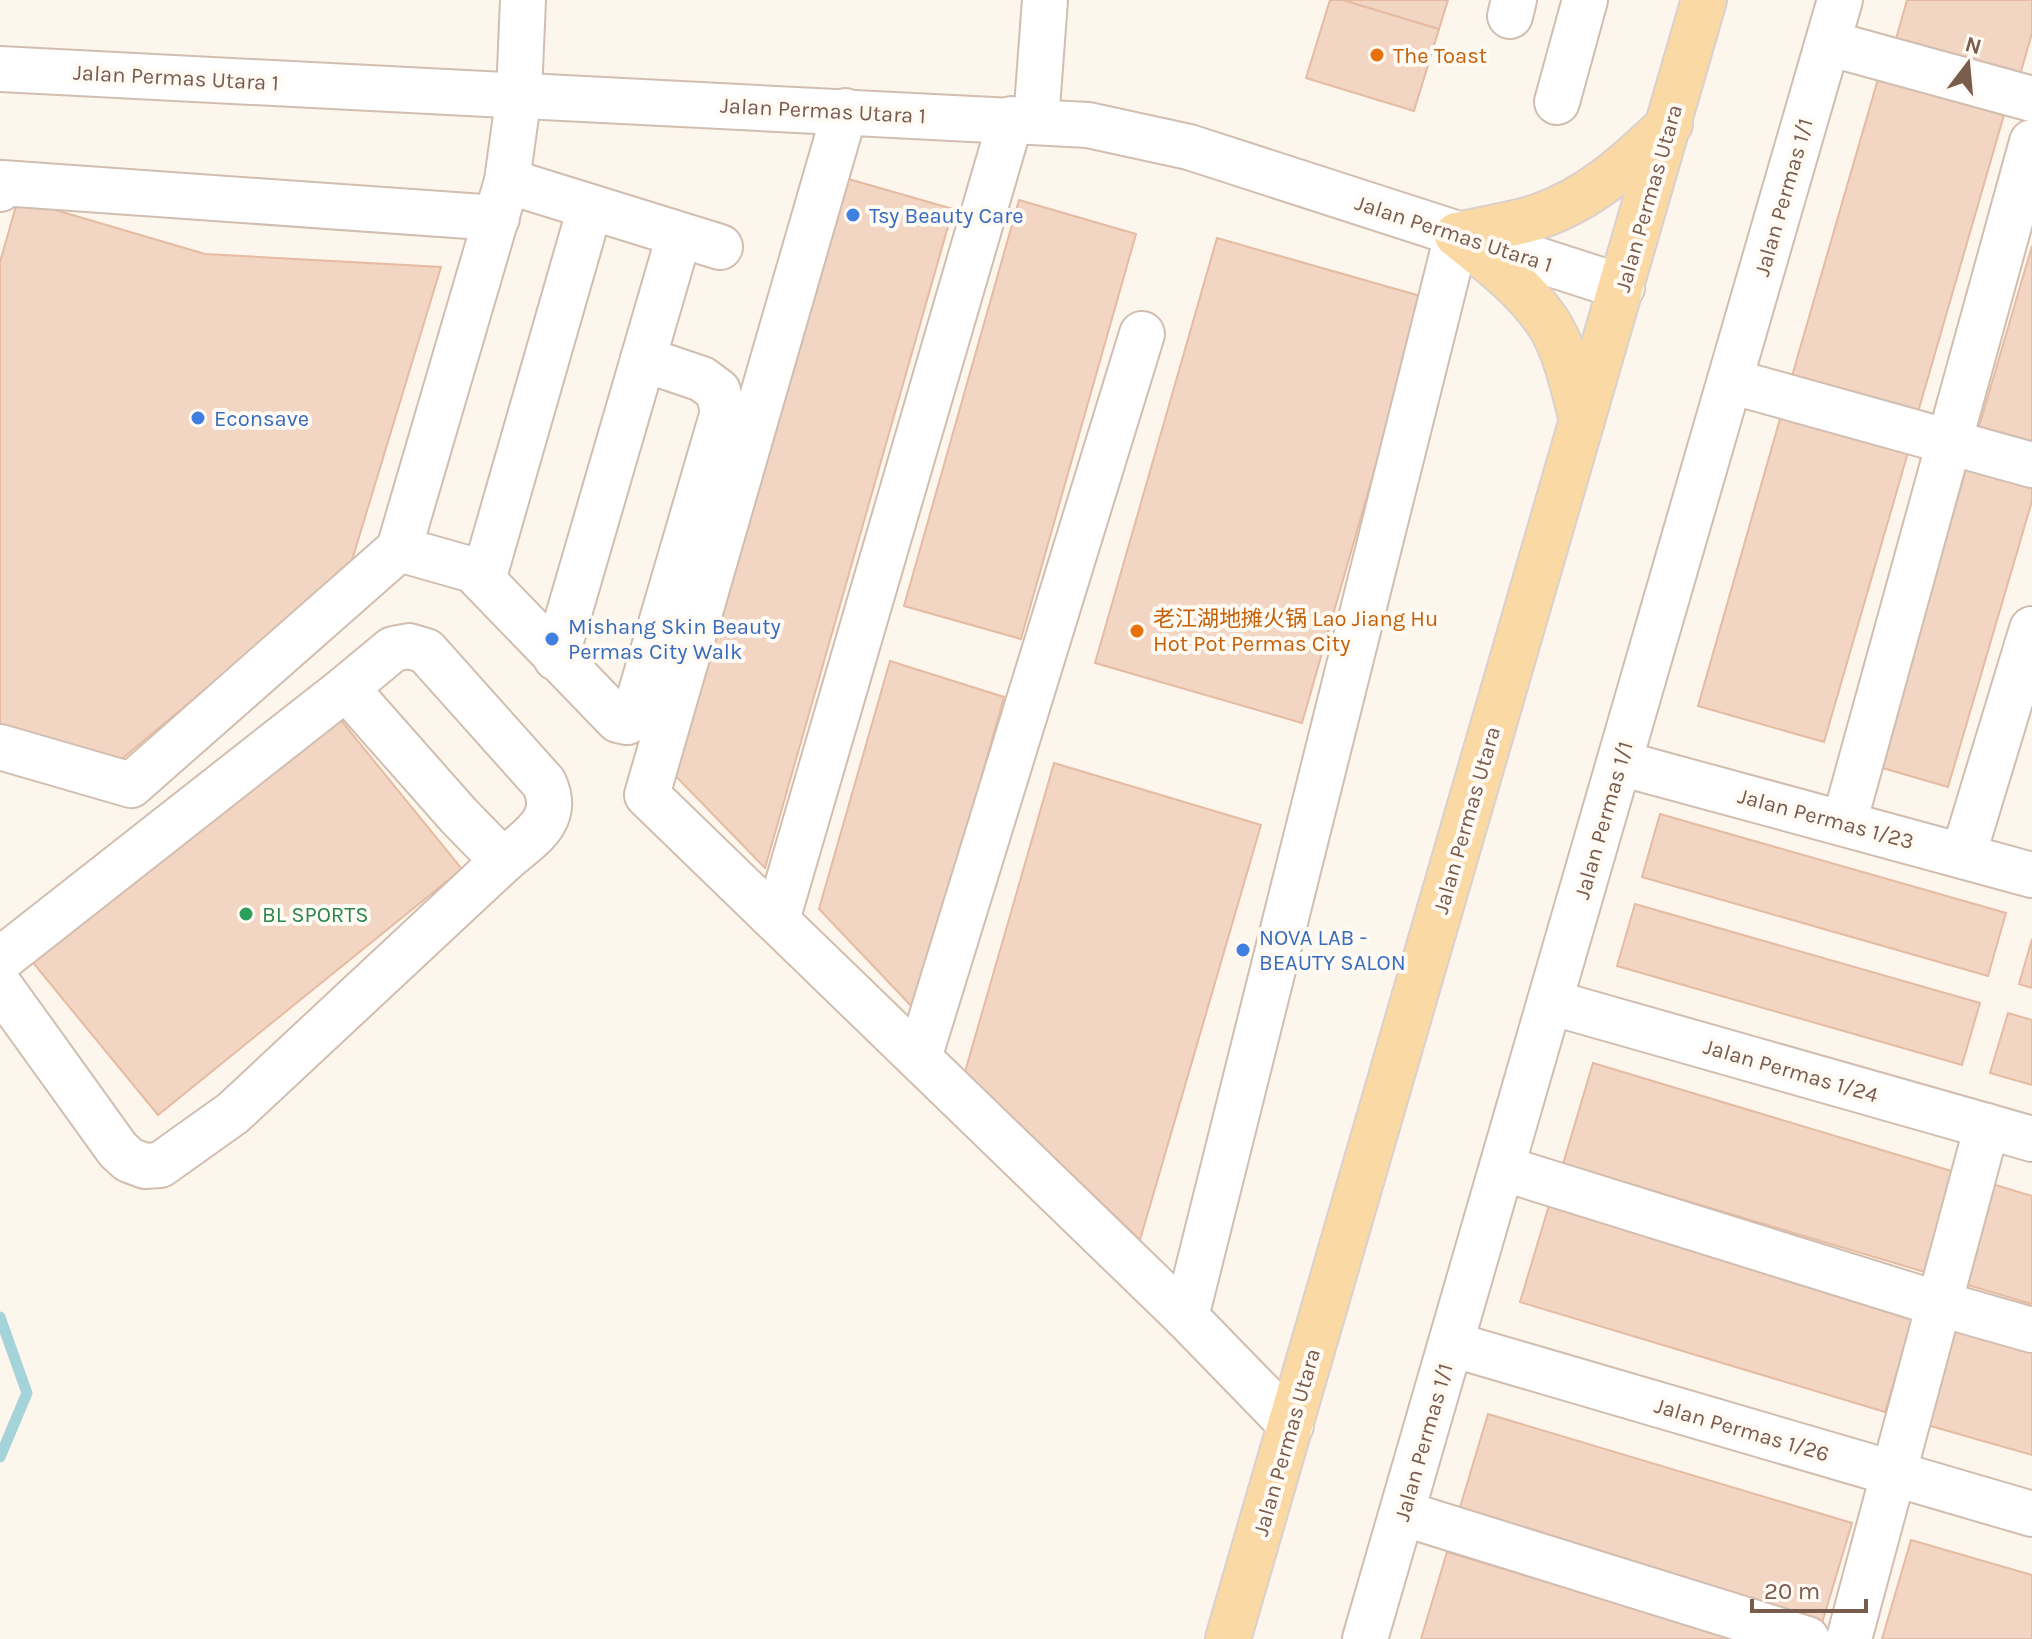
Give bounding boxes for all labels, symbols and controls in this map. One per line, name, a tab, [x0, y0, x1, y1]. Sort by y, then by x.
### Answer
north arrow	[1928, 24, 2008, 104]
text: N	[1962, 31, 1984, 60]
place label: The Toast	[1393, 43, 1487, 69]
marker: The Toast	[1368, 46, 1386, 64]
street label: Jalan Permas Utara 1	[72, 60, 279, 96]
street label: Jalan Permas Utara 1	[719, 93, 926, 129]
street label: Jalan Permas Utara	[1610, 102, 1688, 295]
street label: Jalan Permas 1/1	[1749, 115, 1819, 279]
street label: Jalan Permas Utara 1	[1352, 190, 1556, 278]
place label: Tsy Beauty Care	[869, 203, 1023, 229]
marker: Tsy Beauty Care	[844, 206, 862, 224]
place label: Econsave	[214, 406, 309, 432]
marker: Econsave	[189, 409, 207, 427]
place label: 老江湖地摊火锅 Lao Jiang Hu Hot Pot Permas City	[1153, 606, 1438, 657]
place label: Mishang Skin Beauty Permas City Walk	[568, 614, 781, 665]
marker: 老江湖地摊火锅 Lao Jiang Hu Hot Pot Permas City	[1128, 622, 1146, 640]
marker: Mishang Skin Beauty Permas City Walk	[543, 630, 561, 648]
street label: Jalan Permas Utara	[1428, 724, 1506, 917]
street label: Jalan Permas 1/1	[1569, 738, 1639, 902]
street label: Jalan Permas 1/23	[1735, 783, 1917, 855]
place label: BL SPORTS	[262, 902, 369, 928]
marker: BL SPORTS	[237, 905, 255, 923]
place label: NOVA LAB - BEAUTY SALON	[1259, 925, 1406, 976]
marker: NOVA LAB - BEAUTY SALON	[1234, 941, 1252, 959]
street label: Jalan Permas 1/24	[1700, 1034, 1881, 1108]
street label: Jalan Permas Utara	[1248, 1346, 1326, 1539]
street label: Jalan Permas 1/1	[1389, 1360, 1459, 1524]
street label: Jalan Permas 1/26	[1651, 1393, 1832, 1467]
scale bar	[1752, 1563, 1866, 1613]
text: 20 m	[1764, 1577, 1820, 1605]

